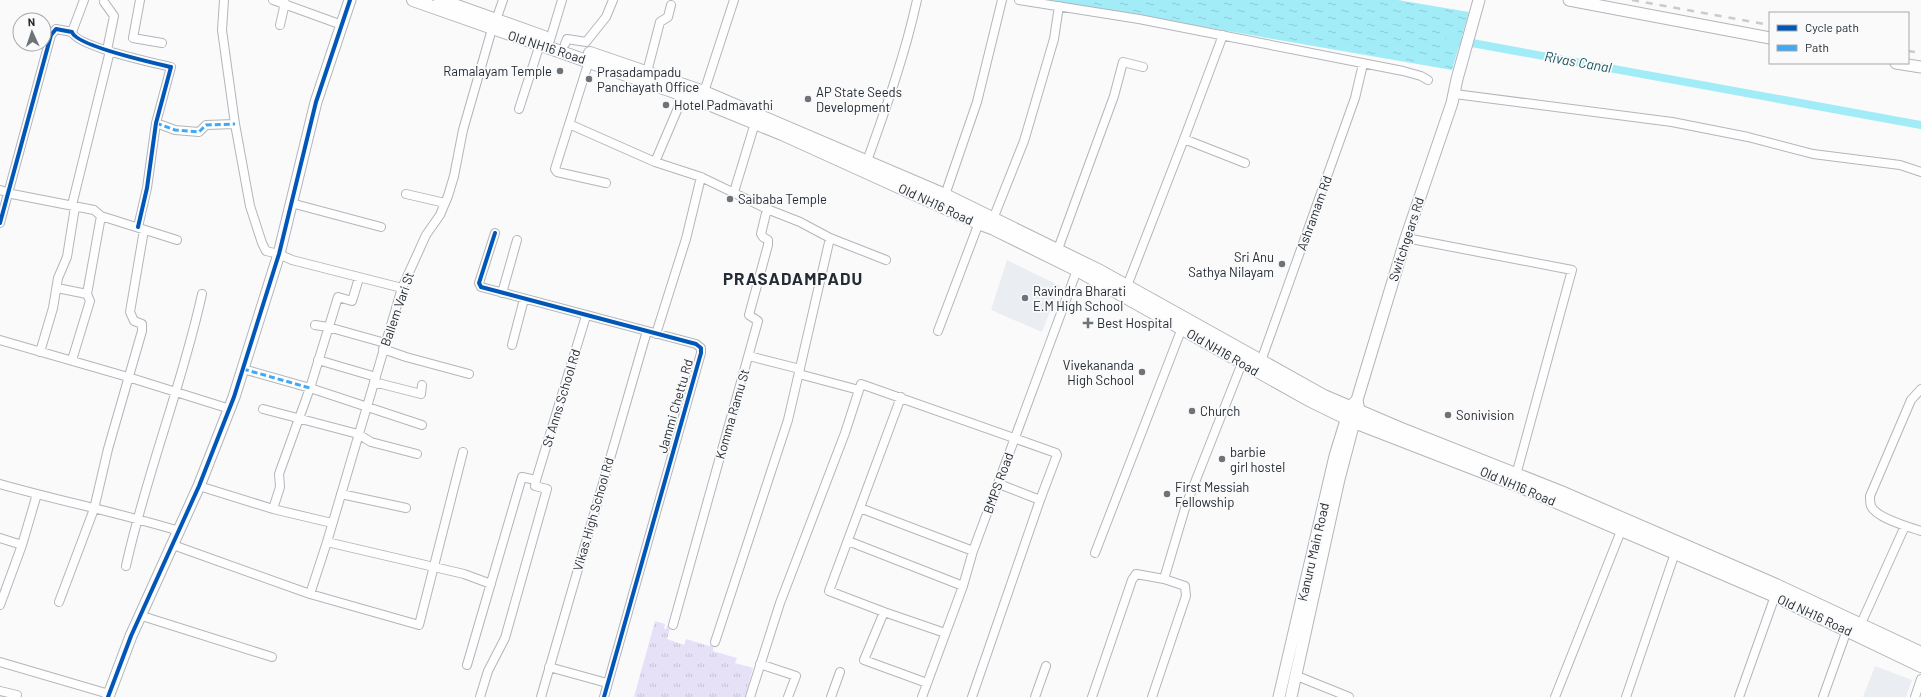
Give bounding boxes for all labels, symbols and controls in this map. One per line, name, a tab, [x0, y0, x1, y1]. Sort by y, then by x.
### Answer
north arrow	[12, 12, 52, 52]
legend	[1769, 12, 1909, 64]
text: N	[27, 15, 35, 28]
text: Cycle path	[1805, 20, 1859, 34]
street label: Old NH16 Road	[506, 27, 588, 67]
text: Path	[1805, 40, 1829, 54]
water label: Rivas Canal	[1543, 47, 1613, 76]
place label: Ramalayam Temple	[443, 63, 552, 79]
place label: Prasadampadu Panchayath Office	[597, 64, 699, 95]
marker: Ramalayam Temple	[555, 66, 565, 76]
marker: Prasadampadu Panchayath Office	[584, 74, 594, 84]
place label: AP State Seeds Development	[816, 84, 902, 115]
marker: AP State Seeds Development	[803, 94, 813, 104]
place label: Hotel Padmavathi	[674, 97, 773, 113]
marker: Hotel Padmavathi	[661, 100, 671, 110]
street label: Ashramam Rd	[1293, 173, 1335, 253]
street label: Old NH16 Road	[896, 180, 976, 228]
place label: Saibaba Temple	[738, 191, 827, 207]
marker: Saibaba Temple	[725, 194, 735, 204]
street label: Switchgears Rd	[1385, 195, 1427, 283]
place label: Sri Anu Sathya Nilayam	[1188, 249, 1274, 280]
marker: Sri Anu Sathya Nilayam	[1277, 259, 1287, 269]
district label: PRASADAMPADU	[723, 268, 863, 288]
street label: Ballem Vari St	[377, 270, 417, 348]
place label: Ravindra Bharati E.M High School	[1033, 283, 1126, 314]
marker: Ravindra Bharati E.M High School	[1020, 293, 1030, 303]
place label: Best Hospital	[1097, 315, 1172, 331]
marker: Best Hospital	[1082, 317, 1094, 329]
street label: Old NH16 Road	[1184, 325, 1262, 379]
street label: St Anns School Rd	[538, 347, 584, 449]
street label: Jammi Chettu Rd	[654, 357, 696, 455]
place label: Vivekananda High School	[1063, 357, 1134, 388]
street label: Komma Ramu St	[712, 367, 752, 461]
marker: Vivekananda High School	[1137, 367, 1147, 377]
place label: Church	[1200, 403, 1240, 419]
marker: Church	[1187, 406, 1197, 416]
place label: Sonivision	[1456, 407, 1514, 423]
marker: Sonivision	[1443, 410, 1453, 420]
place label: barbie girl hostel	[1230, 444, 1285, 475]
street label: BMPS Road	[980, 450, 1016, 516]
marker: barbie girl hostel	[1217, 454, 1227, 464]
street label: Vikas High School Rd	[569, 455, 617, 573]
street label: Old NH16 Road	[1478, 463, 1558, 509]
place label: First Messiah Fellowship	[1175, 479, 1249, 510]
marker: First Messiah Fellowship	[1162, 489, 1172, 499]
street label: Kanuru Main Road	[1294, 501, 1332, 603]
street label: Old NH16 Road	[1775, 591, 1855, 639]

